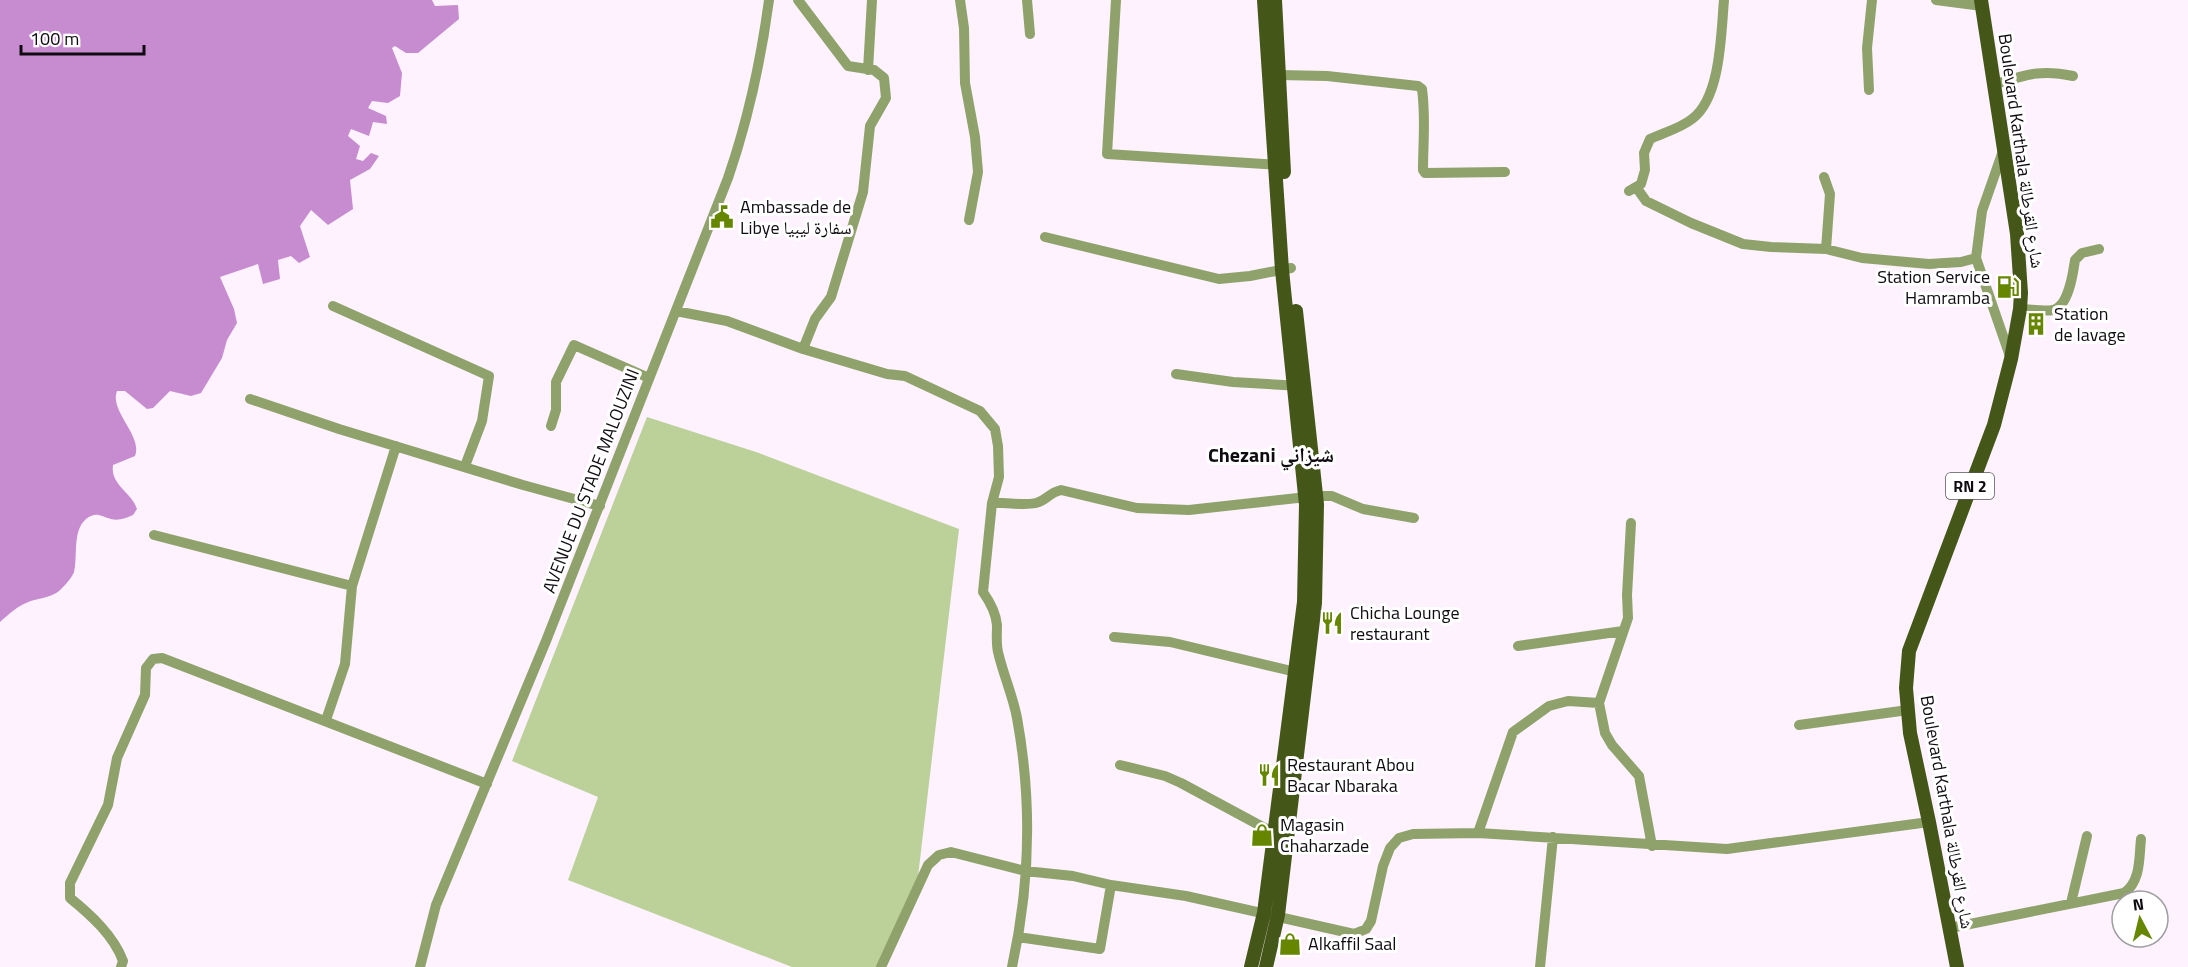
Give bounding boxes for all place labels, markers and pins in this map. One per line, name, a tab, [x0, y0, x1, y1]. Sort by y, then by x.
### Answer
place label: Ambassade de Libye سفارة ليبيا	[740, 193, 852, 241]
public building icon: Ambassade de Libye سفارة ليبيا	[709, 204, 735, 230]
place label: Station Service Hamramba	[1877, 263, 1990, 311]
fuel station icon: Station Service Hamramba	[1995, 274, 2021, 300]
place label: Station de lavage	[2054, 300, 2126, 348]
building icon: Station de lavage	[2023, 311, 2049, 337]
place label: Chicha Lounge restaurant	[1350, 599, 1460, 647]
restaurant icon: Chicha Lounge restaurant	[1319, 610, 1345, 636]
place label: Restaurant Abou Bacar Nbaraka	[1287, 751, 1415, 799]
restaurant icon: Restaurant Abou Bacar Nbaraka	[1256, 762, 1282, 788]
place label: Magasin Chaharzade	[1280, 811, 1369, 859]
shop icon: Magasin Chaharzade	[1249, 822, 1275, 848]
place label: Alkaffil Saal	[1308, 930, 1396, 957]
shop icon: Alkaffil Saal	[1277, 931, 1303, 957]

